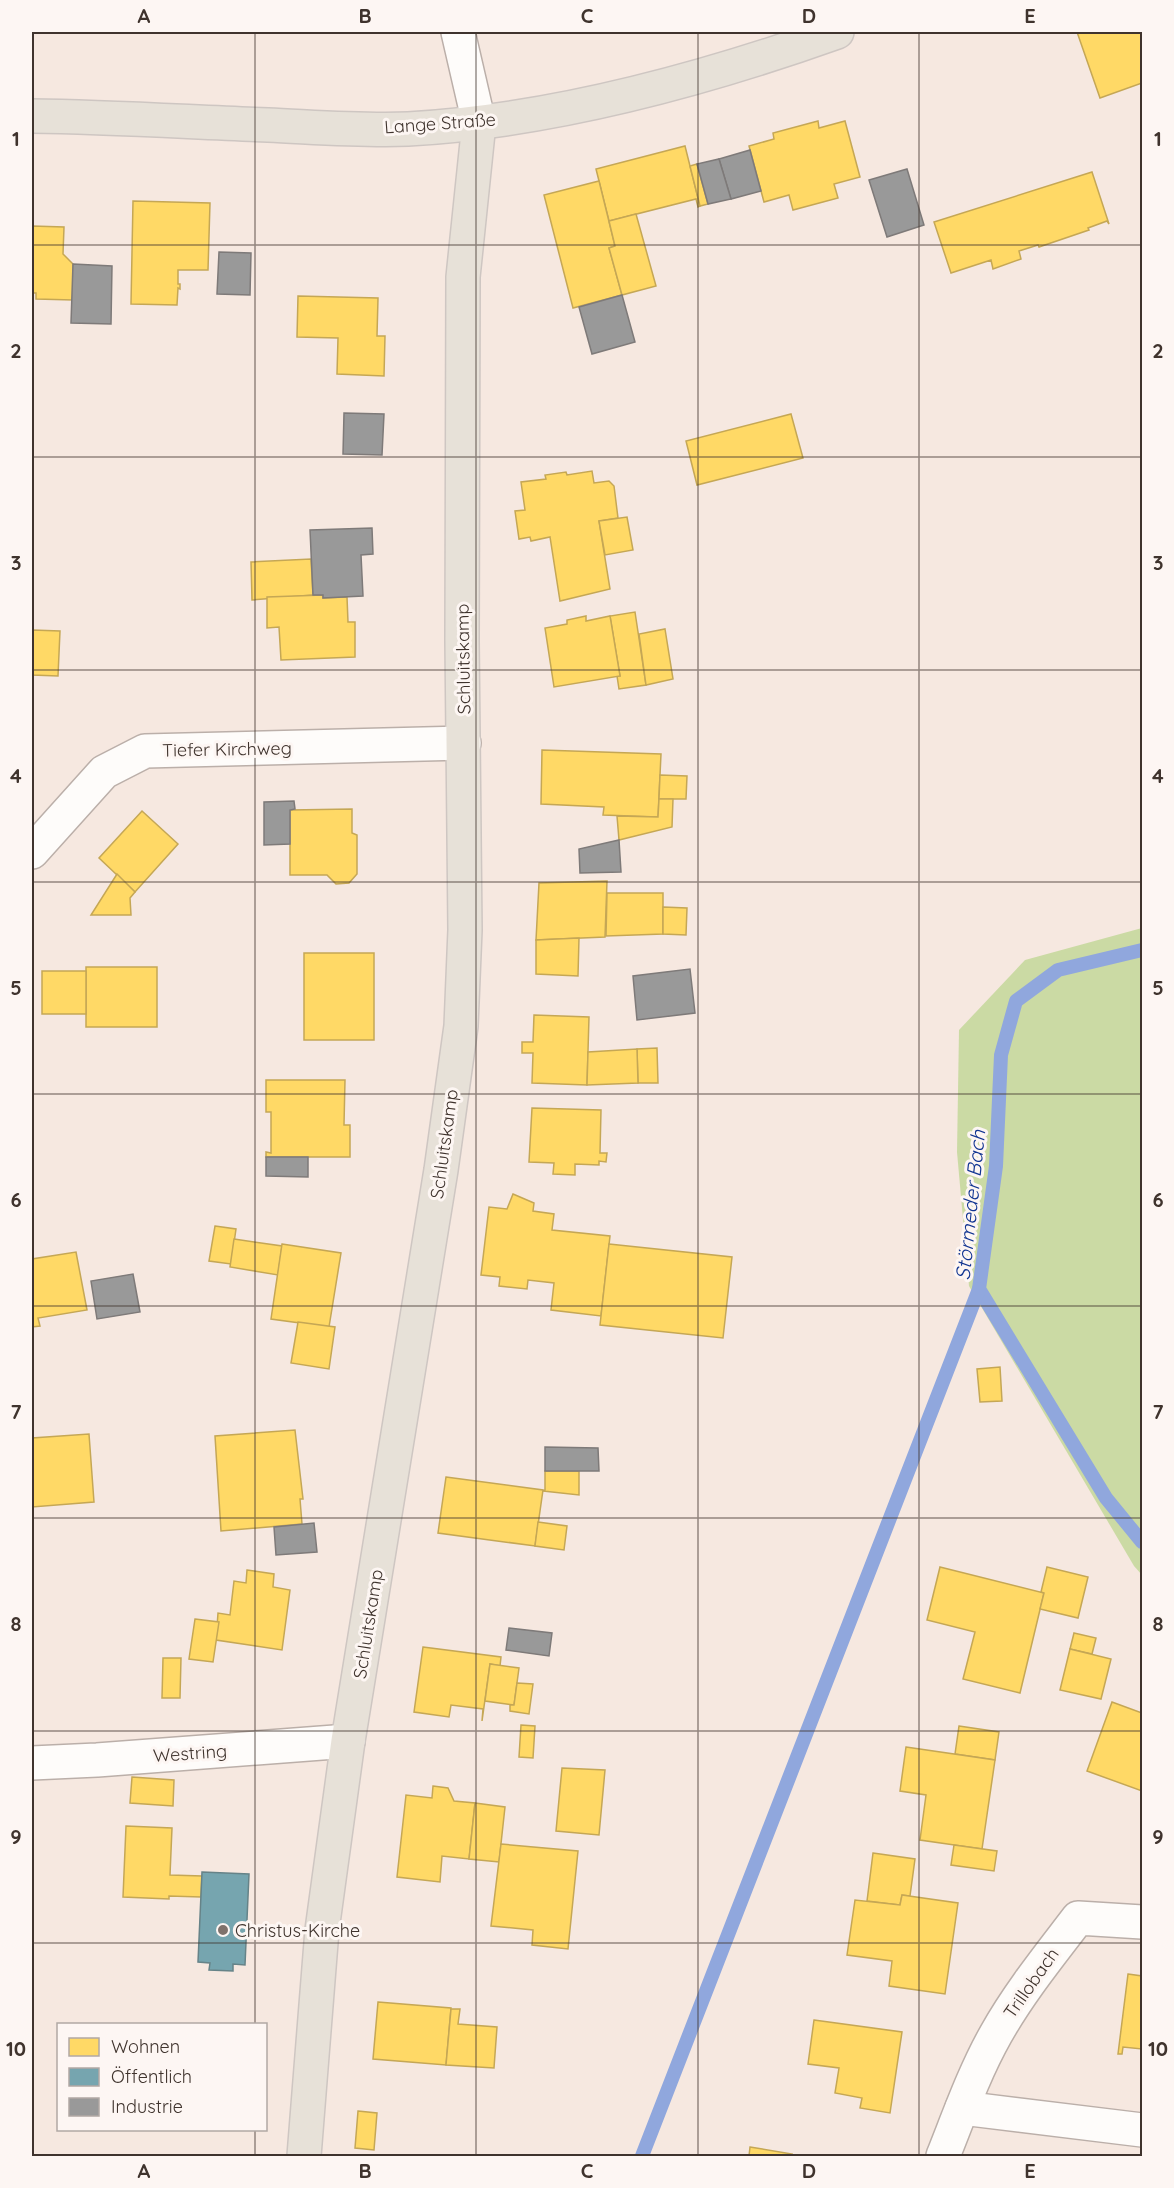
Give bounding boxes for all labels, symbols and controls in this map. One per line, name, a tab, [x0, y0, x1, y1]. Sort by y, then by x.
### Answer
text: A	[138, 3, 151, 28]
text: B	[358, 3, 372, 28]
text: C	[581, 3, 594, 28]
text: D	[802, 3, 816, 28]
text: E	[1024, 3, 1036, 28]
street label: Lange Straße	[383, 108, 497, 138]
text: 1	[12, 126, 20, 151]
text: 1	[1154, 126, 1162, 151]
text: 2	[10, 338, 22, 363]
text: 2	[1152, 338, 1164, 363]
text: 3	[11, 550, 21, 575]
text: 3	[1153, 550, 1163, 575]
street label: Schluitskamp	[451, 603, 475, 714]
street label: Tiefer Kirchweg	[162, 736, 292, 762]
text: 4	[10, 763, 22, 788]
text: 4	[1152, 763, 1164, 788]
text: 5	[10, 975, 22, 1000]
text: 5	[1152, 975, 1164, 1000]
street label: Schluitskamp	[425, 1088, 463, 1200]
water label: Störmeder Bach	[950, 1128, 990, 1281]
text: 6	[10, 1187, 22, 1212]
text: 6	[1152, 1187, 1164, 1212]
text: 7	[11, 1399, 22, 1424]
text: 7	[1153, 1399, 1164, 1424]
street label: Schluitskamp	[348, 1568, 388, 1680]
text: 8	[11, 1611, 22, 1636]
text: 8	[1153, 1611, 1164, 1636]
street label: Westring	[152, 1739, 228, 1767]
text: 9	[10, 1824, 22, 1849]
text: 9	[1152, 1824, 1164, 1849]
place label: Christus-Kirche	[235, 1919, 360, 1942]
marker: Christus-Kirche	[216, 1923, 230, 1937]
street label: Trillobach	[998, 1943, 1064, 2023]
legend	[57, 2023, 267, 2131]
text: Wohnen	[111, 2035, 180, 2058]
text: 10	[6, 2036, 26, 2061]
text: 10	[1148, 2036, 1168, 2061]
text: Öffentlich	[111, 2065, 192, 2088]
text: Industrie	[111, 2095, 183, 2118]
text: A	[138, 2158, 151, 2183]
text: B	[358, 2158, 372, 2183]
text: C	[581, 2158, 594, 2183]
text: D	[802, 2158, 816, 2183]
text: E	[1024, 2158, 1036, 2183]

